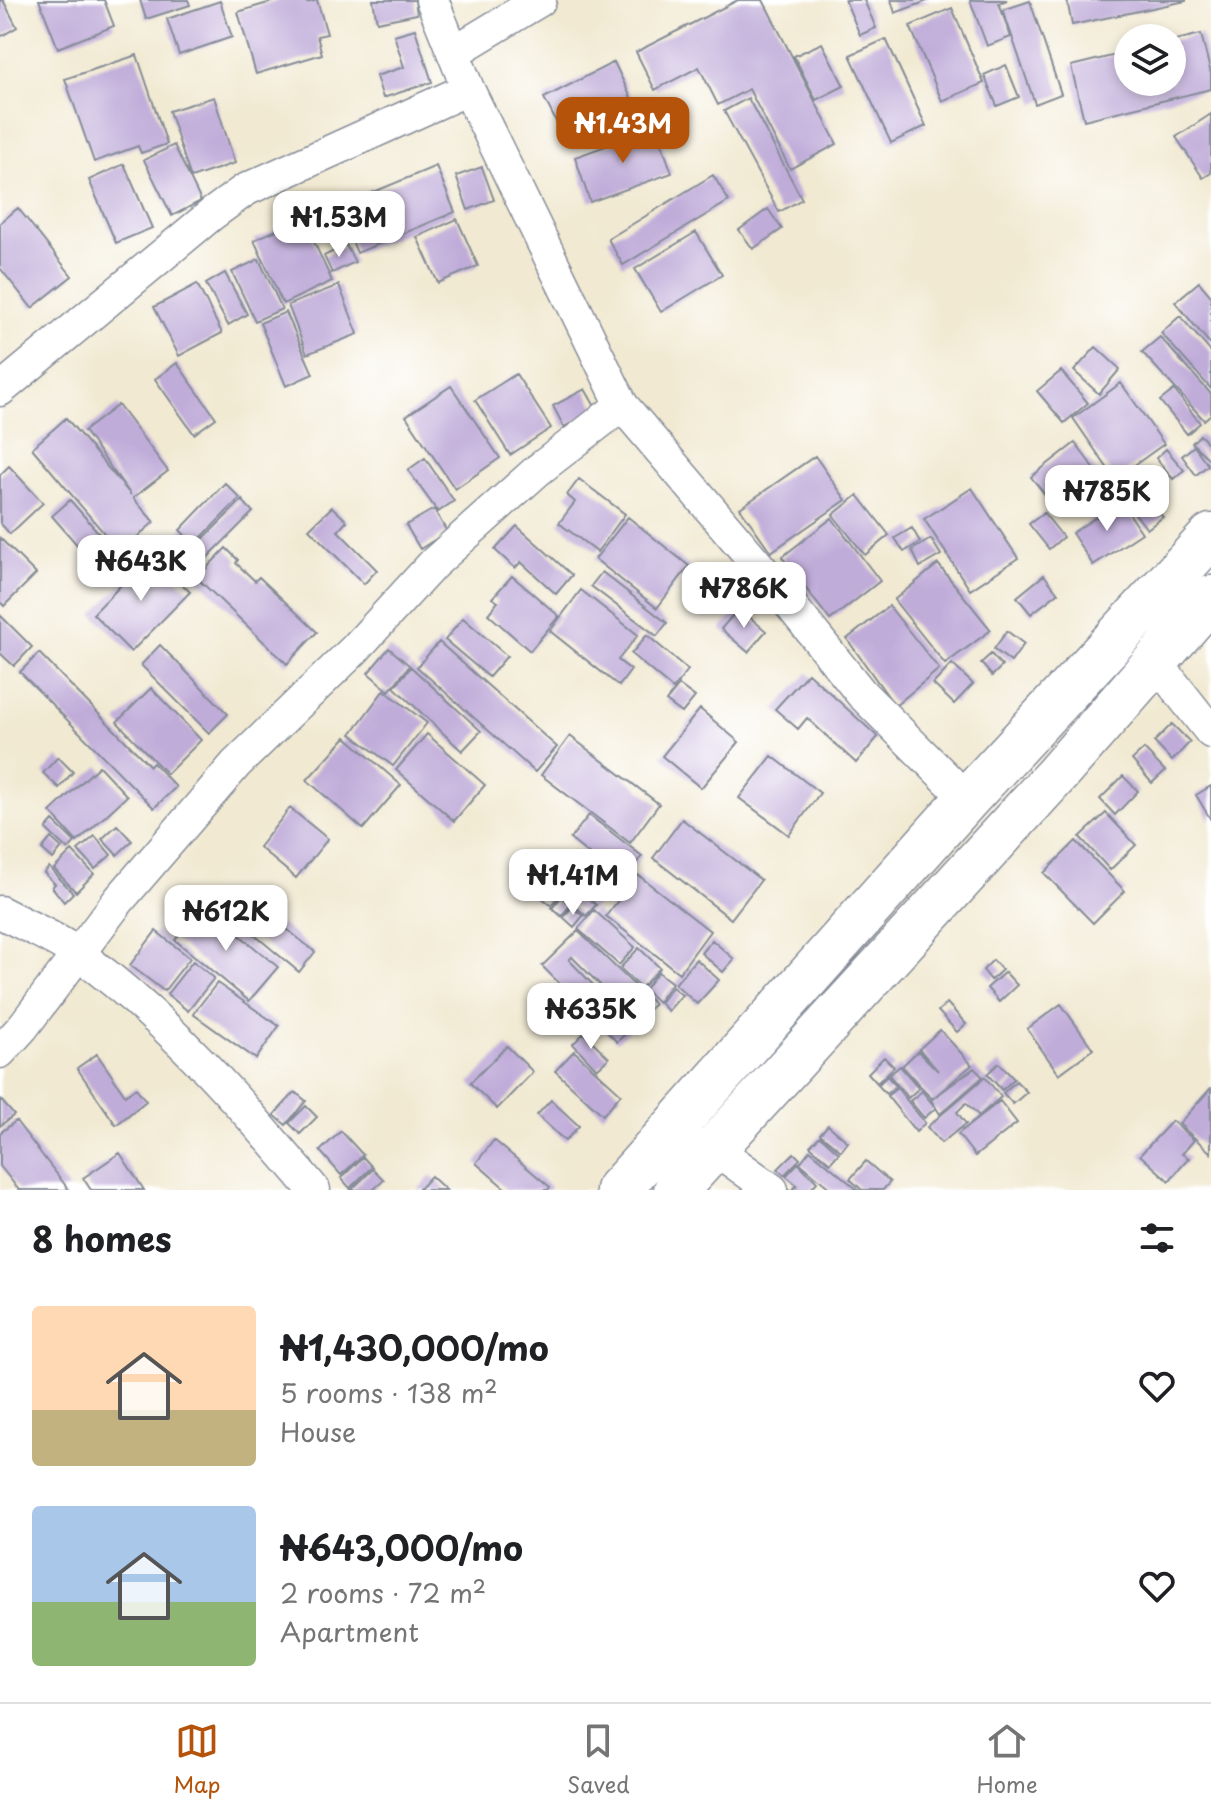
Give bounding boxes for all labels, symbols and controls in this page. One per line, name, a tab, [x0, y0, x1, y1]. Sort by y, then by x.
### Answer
map controls	[1114, 24, 1186, 96]
button: layers	[1114, 24, 1186, 96]
pin: ₦1.43M	[558, 97, 688, 165]
text: ₦1.43M	[574, 103, 672, 142]
pin: ₦1.53M	[274, 191, 404, 259]
text: ₦1.53M	[291, 197, 387, 236]
pin: ₦785K	[1051, 465, 1163, 533]
text: ₦785K	[1063, 471, 1151, 510]
pin: ₦643K	[85, 535, 197, 603]
text: ₦643K	[95, 541, 187, 580]
pin: ₦786K	[688, 562, 800, 630]
text: ₦786K	[700, 568, 788, 607]
pin: ₦1.41M	[508, 849, 638, 917]
text: ₦1.41M	[527, 855, 619, 894]
pin: ₦612K	[170, 885, 282, 953]
text: ₦612K	[182, 891, 270, 930]
pin: ₦635K	[535, 983, 647, 1051]
text: ₦635K	[545, 989, 637, 1028]
text: 8 homes	[32, 1212, 172, 1264]
icon: filters	[1135, 1216, 1179, 1260]
text: ₦1,430,000/mo	[280, 1321, 549, 1373]
icon: home	[96, 1338, 192, 1434]
icon: heart	[1135, 1364, 1179, 1408]
text: 5 rooms · 138 m²	[280, 1373, 498, 1412]
text: House	[280, 1412, 356, 1451]
text: ₦643,000/mo	[280, 1521, 523, 1573]
icon: home	[96, 1538, 192, 1634]
icon: heart	[1135, 1564, 1179, 1608]
text: 2 rooms · 72 m²	[280, 1573, 486, 1612]
text: Apartment	[280, 1612, 419, 1651]
tab: Map	[173, 1719, 220, 1800]
tab: Saved	[567, 1719, 630, 1800]
tab: Home	[976, 1719, 1038, 1800]

